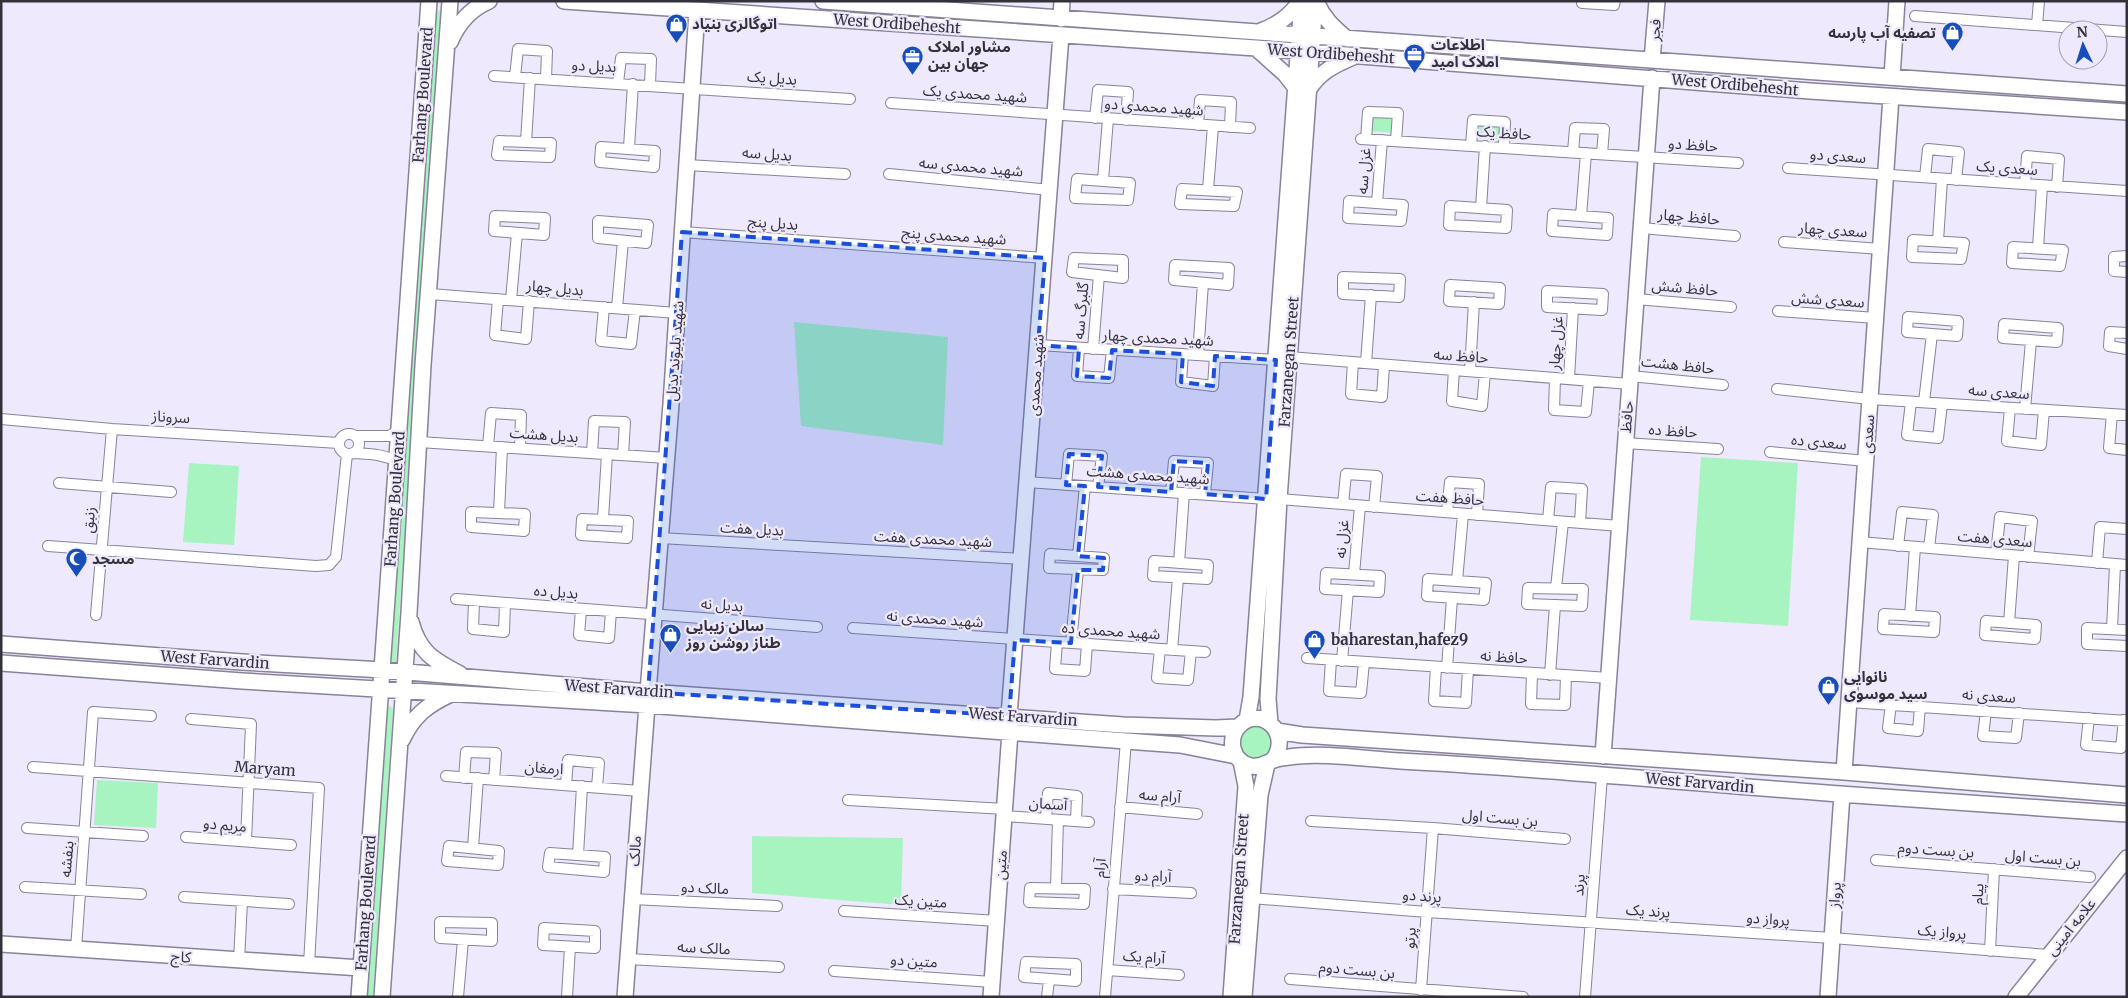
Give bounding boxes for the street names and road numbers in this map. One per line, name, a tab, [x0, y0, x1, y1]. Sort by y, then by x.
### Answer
street label: West Ordibehesht	[832, 10, 961, 37]
street label: فجر	[1644, 18, 1665, 43]
street label: Farhang Boulevard	[408, 26, 437, 164]
street label: West Ordibehesht	[1266, 40, 1395, 67]
street label: بدیل دو	[571, 55, 617, 76]
street label: بدیل یک	[746, 66, 798, 89]
street label: West Ordibehesht	[1670, 69, 1800, 100]
street label: شهید محمدی یک	[922, 80, 1028, 107]
street label: شهید محمدی دو	[1104, 94, 1205, 119]
street label: حافظ یک	[1476, 121, 1532, 144]
street label: حافظ دو	[1668, 133, 1719, 156]
street label: بدیل سه	[741, 142, 793, 165]
street label: سعدی دو	[1809, 144, 1867, 167]
street label: غزل سه	[1352, 147, 1375, 195]
street label: شهید محمدی سه	[918, 152, 1024, 181]
street label: سعدی یک	[1976, 156, 2039, 179]
street label: حافظ چهار	[1656, 204, 1721, 230]
street label: بدیل پنج	[747, 211, 799, 237]
street label: سعدی چهار	[1797, 218, 1868, 242]
street label: شهید محمدی پنج	[901, 222, 1007, 252]
street label: بدیل چهار	[525, 275, 584, 301]
street label: حافظ شش	[1651, 275, 1719, 300]
street label: گلبرگ سه	[1069, 281, 1093, 340]
street label: سعدی شش	[1791, 287, 1865, 312]
street label: Farzanegan Street	[1274, 296, 1303, 428]
street label: شهید بلیوند بدیل	[662, 300, 688, 402]
street label: غزل چهار	[1544, 315, 1568, 372]
street label: شهید محمدی چهار	[1101, 325, 1215, 351]
street label: شهید محمدی	[1023, 333, 1048, 417]
street label: حافظ سه	[1433, 344, 1489, 367]
street label: حافظ هشت	[1640, 351, 1716, 378]
street label: سعدی سه	[1968, 380, 2031, 403]
street label: حافظ	[1616, 400, 1637, 434]
street label: سروناز	[150, 406, 191, 427]
street label: سعدی	[1857, 414, 1878, 454]
street label: حافظ ده	[1648, 419, 1698, 442]
street label: بدیل هشت	[509, 423, 579, 446]
street label: Farhang Boulevard	[380, 430, 409, 568]
street label: سعدی ده	[1790, 430, 1848, 453]
street label: شهید محمدی هشت	[1086, 461, 1210, 488]
street label: حافظ هفت	[1415, 486, 1485, 509]
street label: زنبق	[78, 506, 100, 534]
street label: بدیل هفت	[720, 517, 784, 540]
street label: غزل نه	[1330, 518, 1353, 559]
street label: شهید محمدی هفت	[874, 526, 993, 551]
street label: سعدی هفت	[1957, 526, 2033, 551]
street label: بدیل ده	[533, 580, 579, 603]
street label: بدیل نه	[700, 594, 744, 615]
street label: شهید محمدی نه	[886, 606, 984, 631]
street label: شهید محمدی ده	[1061, 618, 1161, 643]
street label: حافظ نه	[1480, 645, 1528, 668]
street label: West Farvardin	[159, 646, 270, 673]
street label: West Farvardin	[563, 675, 674, 702]
street label: سعدی نه	[1962, 684, 2017, 707]
street label: West Farvardin	[967, 703, 1078, 730]
street label: Maryam	[234, 757, 296, 780]
street label: ارمغان	[524, 757, 564, 778]
street label: West Farvardin	[1644, 768, 1755, 797]
street label: آرام سه	[1138, 784, 1182, 809]
street label: آسمان	[1028, 793, 1069, 814]
street label: بن بست اول	[1461, 805, 1539, 830]
street label: مریم دو	[202, 813, 248, 838]
street label: Farzanegan Street	[1224, 813, 1253, 945]
street label: Farhang Boulevard	[351, 834, 380, 972]
street label: مالک	[624, 835, 645, 867]
street label: بن بست دوم	[1897, 837, 1975, 864]
street label: بنفشه	[55, 840, 78, 878]
street label: بن بست اول	[2004, 845, 2082, 870]
street label: متین	[990, 849, 1011, 881]
street label: آرام	[1089, 857, 1112, 879]
street label: آرام دو	[1134, 865, 1173, 888]
street label: پرند	[1568, 873, 1590, 897]
street label: مالک دو	[680, 877, 730, 898]
street label: پرواز	[1824, 881, 1846, 910]
street label: پیام	[1967, 883, 1990, 905]
street label: پرند دو	[1402, 885, 1442, 907]
street label: متین یک	[894, 889, 948, 912]
street label: علامه امینی	[2042, 894, 2100, 959]
street label: پرند یک	[1625, 899, 1671, 923]
street label: پرواز دو	[1746, 908, 1790, 931]
street label: پرواز یک	[1917, 920, 1967, 944]
street label: پرتو	[1399, 927, 1421, 949]
street label: مالک سه	[677, 937, 731, 958]
street label: کاج	[170, 946, 193, 970]
street label: آرام یک	[1122, 946, 1166, 969]
street label: متین دو	[890, 949, 938, 972]
street label: بن بست دوم	[1318, 957, 1396, 984]

